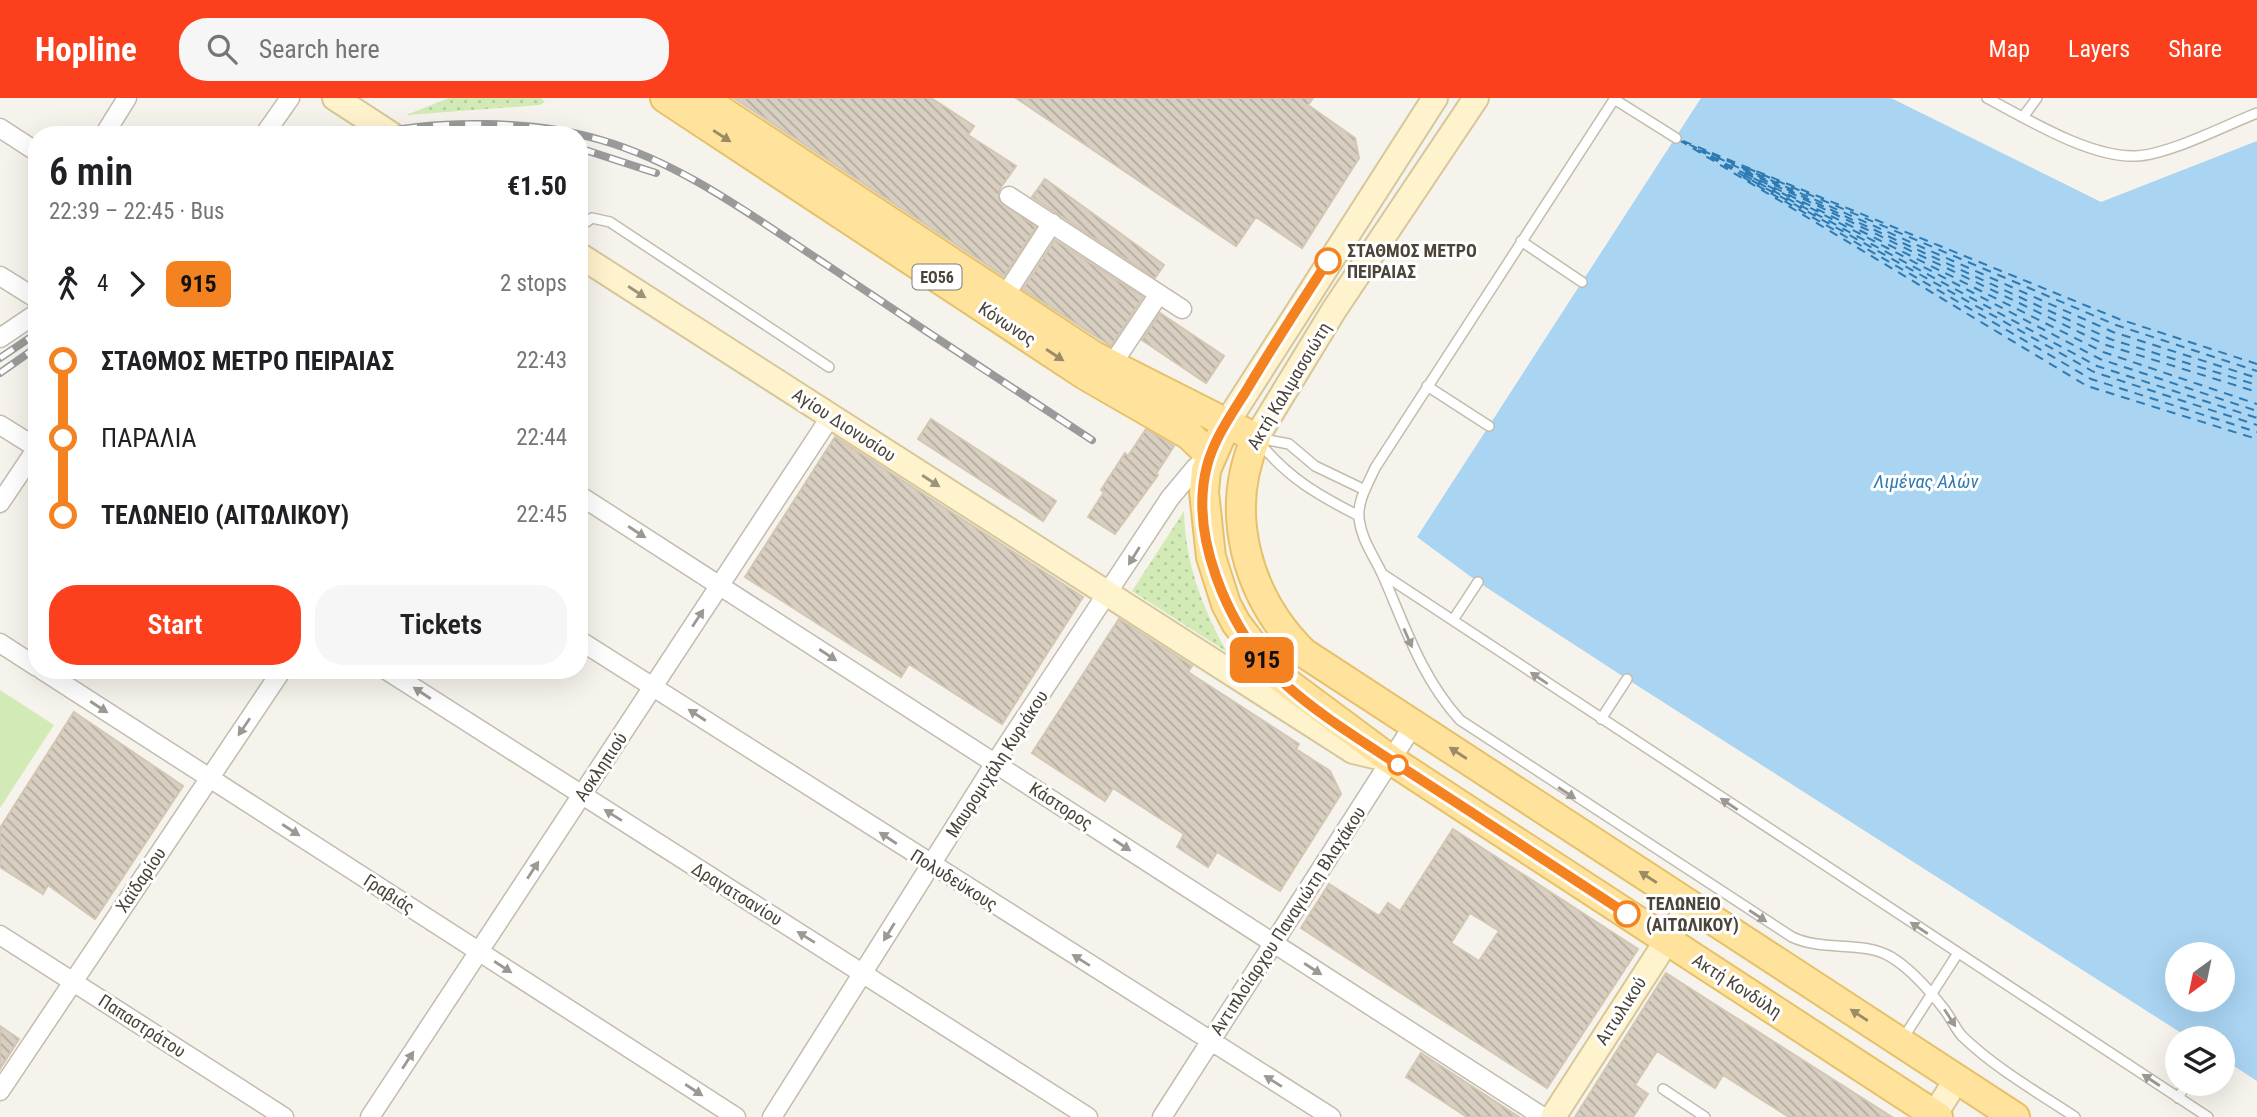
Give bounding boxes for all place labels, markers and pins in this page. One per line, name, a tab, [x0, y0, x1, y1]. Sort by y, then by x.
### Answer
place label: ΣΤΑΘΜΟΣ ΜΕΤΡΟ ΠΕΙΡΑΙΑΣ	[1347, 240, 1477, 282]
marker: ΣΤΑΘΜΟΣ ΜΕΤΡΟ ΠΕΙΡΑΙΑΣ	[1315, 248, 1341, 274]
unlabelled marker	[1388, 755, 1408, 775]
place label: ΤΕΛΩΝΕΙΟ (ΑΙΤΩΛΙΚΟΥ)	[1646, 893, 1739, 936]
marker: ΤΕΛΩΝΕΙΟ (ΑΙΤΩΛΙΚΟΥ)	[1614, 901, 1640, 927]

